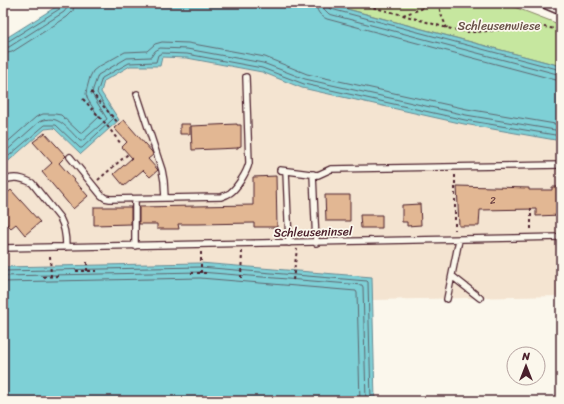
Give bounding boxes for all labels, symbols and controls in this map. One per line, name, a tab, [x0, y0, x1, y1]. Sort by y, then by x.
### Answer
park label: Schleusenwiese	[458, 15, 541, 37]
house number: 2	[490, 192, 496, 210]
street label: Schleuseninsel	[274, 220, 353, 244]
north arrow	[506, 346, 546, 386]
text: N	[521, 347, 530, 366]

